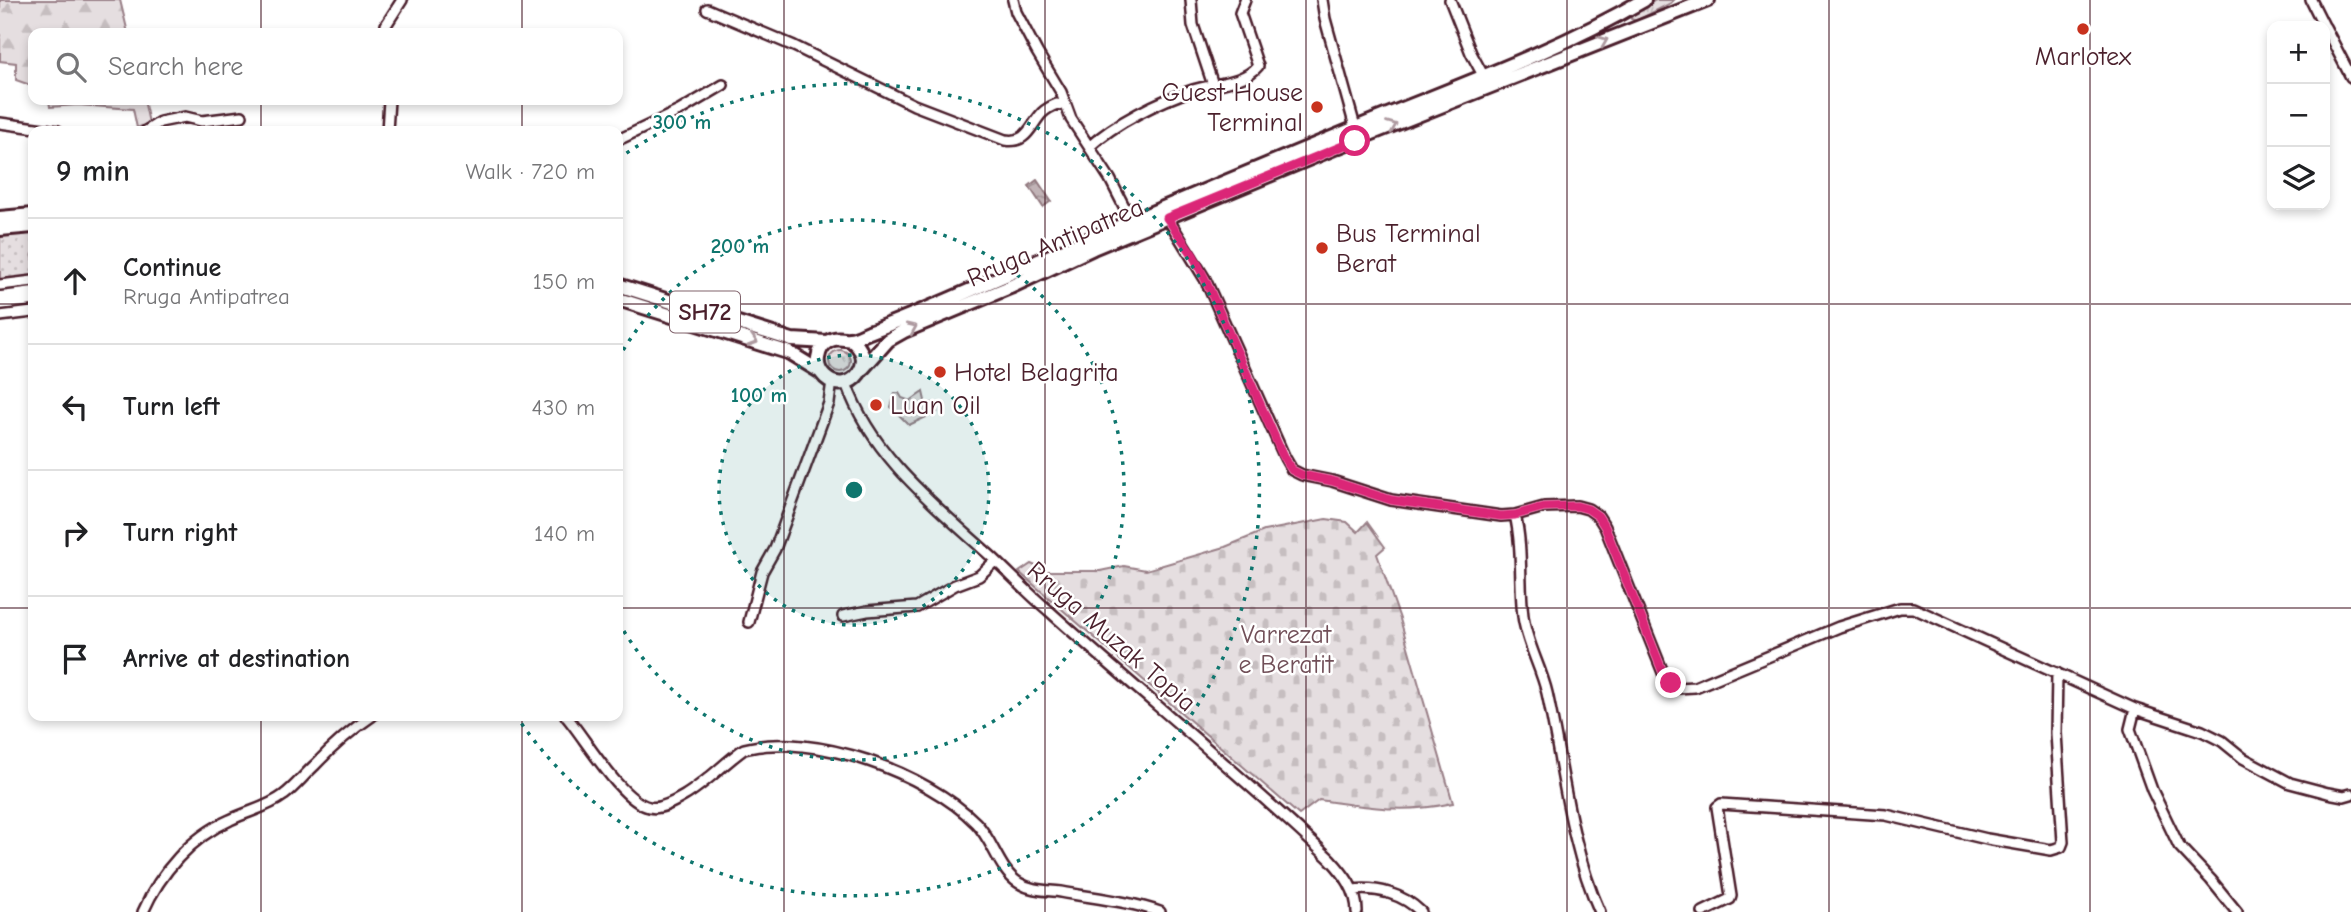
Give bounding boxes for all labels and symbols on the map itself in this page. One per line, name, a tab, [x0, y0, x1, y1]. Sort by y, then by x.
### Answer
marker: Marlotex	[2075, 21, 2091, 37]
one-way arrow	[1597, 36, 1609, 50]
place label: Marlotex	[2035, 42, 2132, 72]
place label: Guest House Terminal	[1162, 78, 1303, 138]
marker: Guest House Terminal	[1309, 99, 1325, 115]
text: 300 m	[653, 110, 711, 134]
one-way arrow	[1385, 120, 1397, 134]
route start	[1339, 125, 1370, 156]
street label: Rruga Antipatrea	[963, 192, 1148, 294]
place label: Bus Terminal Berat	[1336, 219, 1481, 279]
text: 200 m	[711, 234, 769, 258]
marker: Bus Terminal Berat	[1314, 240, 1330, 256]
road number: SH72	[670, 292, 740, 332]
one-way arrow	[904, 322, 917, 336]
one-way arrow	[746, 333, 759, 347]
place label: Hotel Belagrita	[954, 358, 1119, 388]
marker: Hotel Belagrita	[932, 364, 948, 380]
text: 100 m	[731, 383, 787, 407]
place label: Luan Oil	[890, 391, 981, 421]
marker: Luan Oil	[868, 397, 884, 413]
centre of rings	[842, 478, 866, 502]
street label: Rruga Muzak Topia	[1021, 555, 1202, 718]
park label: Varrezat e Beratit	[1239, 620, 1335, 680]
route end	[1655, 667, 1686, 698]

